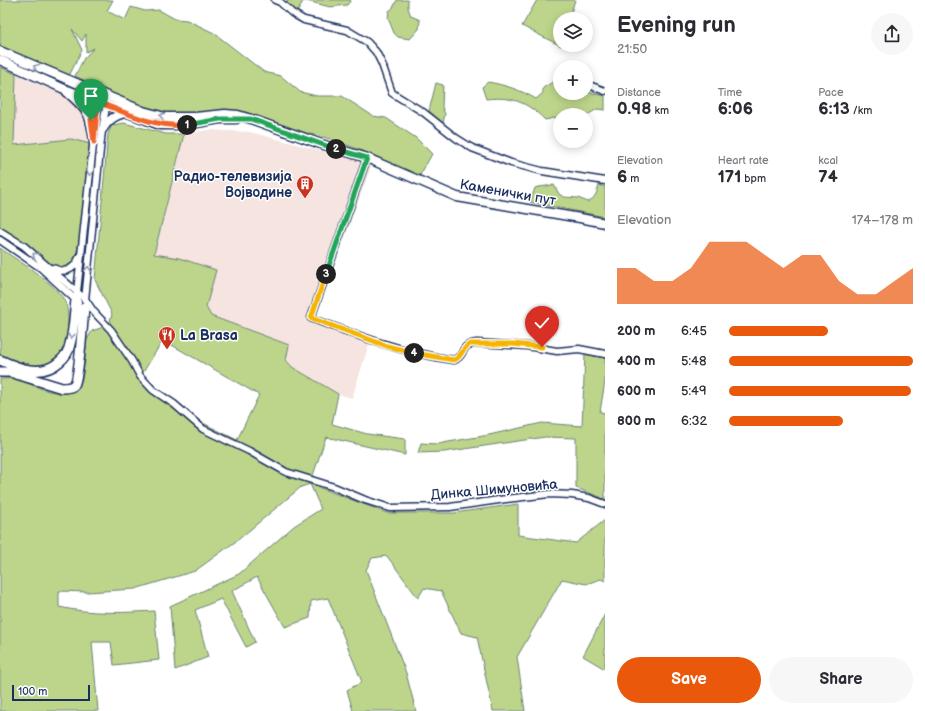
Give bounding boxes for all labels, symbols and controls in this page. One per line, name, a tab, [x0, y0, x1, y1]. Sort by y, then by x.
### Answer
map controls	[553, 12, 593, 148]
button: layers	[553, 12, 593, 52]
text: Evening run	[617, 12, 736, 39]
button: share	[871, 13, 913, 55]
text: 21:50	[617, 41, 647, 57]
button: +	[553, 60, 593, 100]
one-way arrow	[32, 64, 40, 72]
pin	[74, 79, 108, 120]
icon: arrive	[80, 85, 102, 107]
text: Distance	[617, 86, 661, 99]
text: Time	[718, 86, 742, 99]
text: Pace	[818, 86, 843, 99]
text: 0.98	[617, 99, 652, 119]
text: 6:06	[718, 99, 753, 119]
text: 6:13	[818, 99, 850, 119]
text: km	[652, 104, 669, 117]
text: /km	[850, 104, 872, 117]
button: −	[553, 108, 593, 148]
one-way arrow	[159, 112, 165, 121]
pin: 1	[177, 115, 197, 135]
text: 1	[185, 118, 189, 131]
pin: 2	[326, 139, 346, 159]
text: 2	[333, 142, 339, 155]
text: Elevation	[617, 154, 663, 167]
text: Heart rate	[718, 154, 768, 167]
text: kcal	[818, 154, 838, 167]
text: 6	[617, 167, 627, 187]
text: 171	[718, 167, 741, 187]
text: 74	[818, 167, 838, 187]
place label: Радио-телевизија Војводине	[174, 168, 293, 201]
one-way arrow	[86, 170, 95, 176]
text: m	[627, 172, 639, 185]
text: bpm	[741, 172, 766, 185]
building icon: Радио-телевизија Војводине	[295, 174, 315, 199]
street label: Каменички пут	[458, 176, 558, 209]
text: Elevation	[617, 212, 671, 228]
text: 174–178 m	[852, 212, 913, 228]
one-way arrow	[32, 252, 39, 259]
pin: 3	[316, 264, 336, 284]
one-way arrow	[84, 266, 93, 272]
text: 3	[323, 267, 329, 280]
pin	[525, 306, 559, 347]
icon: check	[531, 312, 553, 334]
text: 200 m	[617, 323, 655, 339]
text: 6:45	[681, 323, 707, 339]
restaurant icon: La Brasa	[157, 325, 177, 350]
place label: La Brasa	[180, 327, 238, 344]
one-way arrow	[67, 333, 76, 339]
pin: 4	[404, 343, 424, 363]
text: 4	[411, 346, 417, 359]
text: 400 m	[617, 353, 655, 369]
text: 5:48	[681, 353, 707, 369]
text: 600 m	[617, 383, 656, 399]
text: 5:49	[681, 383, 707, 399]
text: 800 m	[617, 413, 656, 429]
text: 6:32	[681, 413, 707, 429]
street label: Динка Шимуновића	[430, 475, 559, 504]
button: Save	[617, 657, 761, 703]
button: Share	[769, 657, 913, 703]
scale bar	[12, 683, 90, 702]
text: 100 m	[18, 685, 47, 698]

